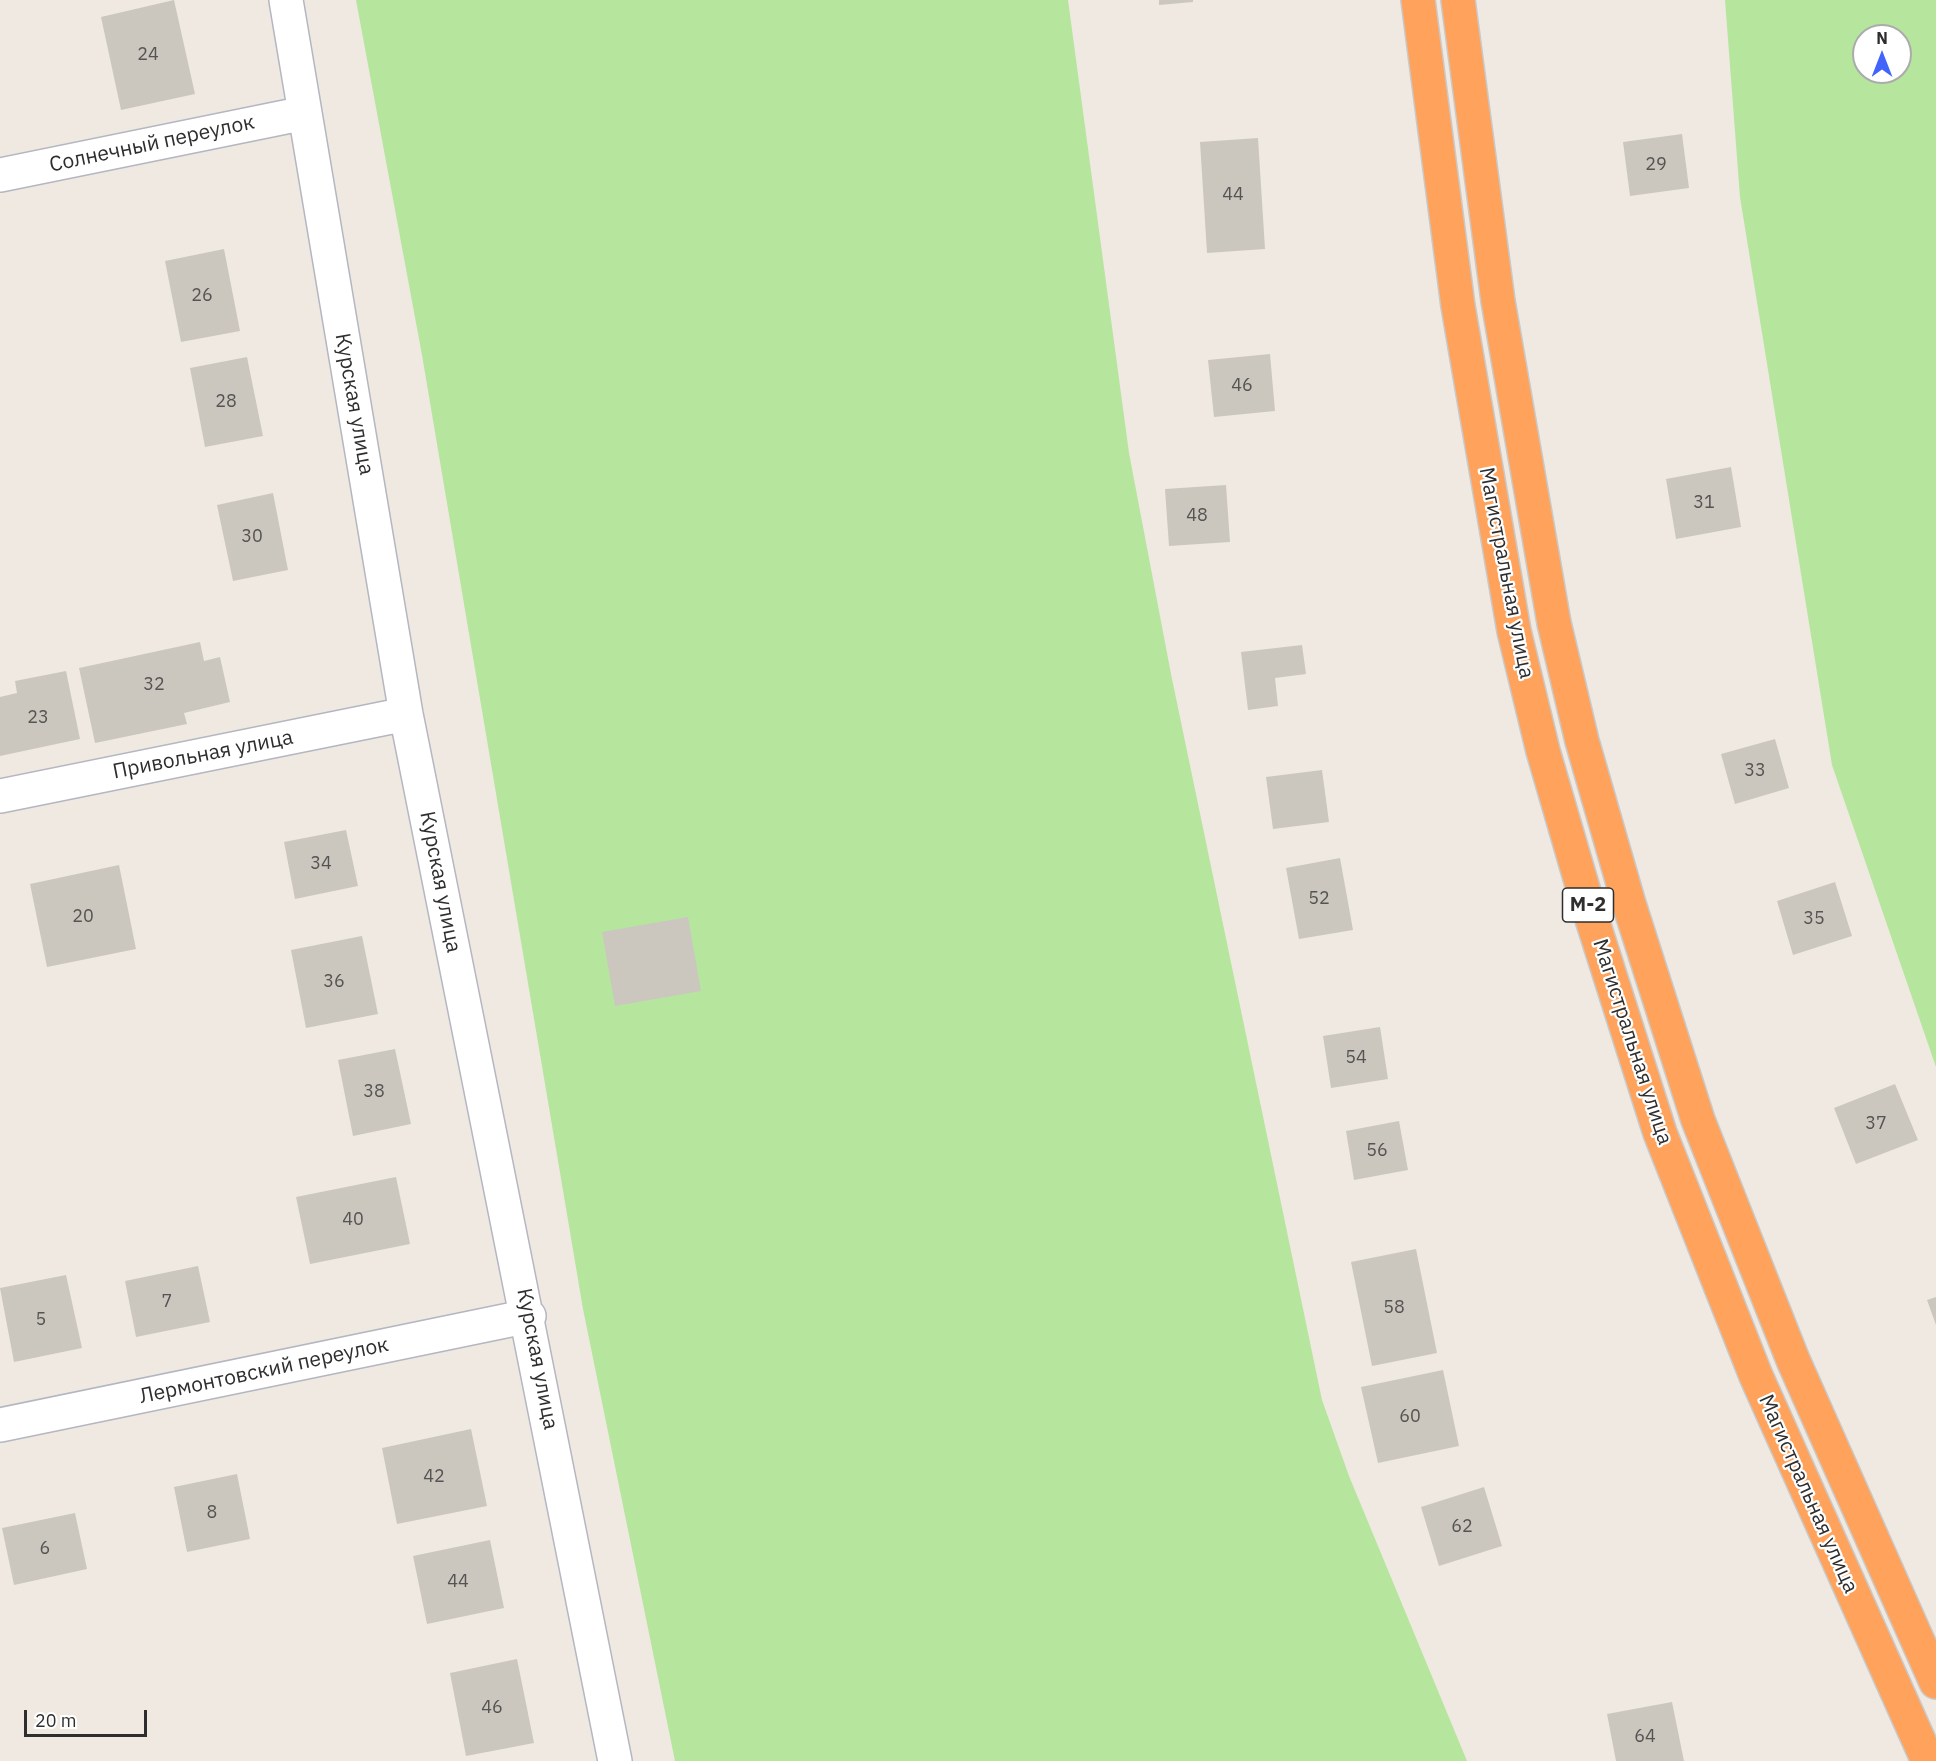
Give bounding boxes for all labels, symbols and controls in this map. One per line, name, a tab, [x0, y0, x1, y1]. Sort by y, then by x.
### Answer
north arrow	[1852, 24, 1912, 84]
text: N	[1876, 28, 1888, 48]
house number: 24	[137, 44, 159, 66]
street label: Солнечный переулок	[47, 110, 257, 178]
house number: 29	[1645, 154, 1667, 176]
house number: 44	[1222, 184, 1244, 206]
house number: 26	[191, 285, 213, 307]
street label: Курская улица	[329, 331, 379, 477]
house number: 46	[1231, 375, 1253, 397]
house number: 28	[215, 391, 237, 413]
street label: Магистральная улица	[1473, 465, 1539, 681]
house number: 31	[1693, 492, 1715, 514]
house number: 48	[1186, 505, 1208, 527]
house number: 30	[241, 526, 263, 548]
house number: 32	[143, 674, 165, 696]
house number: 23	[27, 707, 49, 729]
street label: Привольная улица	[111, 725, 295, 785]
house number: 33	[1744, 760, 1766, 782]
street label: Курская улица	[414, 809, 466, 955]
house number: 34	[310, 853, 332, 875]
house number: 52	[1308, 888, 1330, 910]
road number: М-2	[1562, 888, 1614, 922]
house number: 20	[72, 906, 94, 928]
house number: 35	[1803, 908, 1825, 930]
street label: Магистральная улица	[1587, 936, 1677, 1148]
house number: 36	[323, 971, 345, 993]
house number: 54	[1345, 1047, 1367, 1069]
house number: 38	[363, 1081, 385, 1103]
house number: 37	[1865, 1113, 1887, 1135]
house number: 56	[1366, 1140, 1388, 1162]
house number: 40	[342, 1209, 364, 1231]
street label: Курская улица	[511, 1286, 563, 1432]
house number: 7	[162, 1291, 172, 1313]
house number: 58	[1383, 1297, 1405, 1319]
house number: 5	[36, 1309, 46, 1331]
street label: Лермонтовский переулок	[137, 1332, 391, 1410]
street label: Магистральная улица	[1753, 1391, 1863, 1597]
house number: 60	[1399, 1406, 1421, 1428]
house number: 42	[423, 1466, 445, 1488]
house number: 8	[207, 1502, 217, 1524]
house number: 62	[1451, 1516, 1473, 1538]
house number: 6	[40, 1538, 50, 1560]
house number: 44	[447, 1571, 469, 1593]
house number: 46	[481, 1697, 503, 1719]
scale bar	[27, 1698, 150, 1736]
text: 20 m	[35, 1709, 77, 1732]
house number: 64	[1634, 1726, 1656, 1748]

